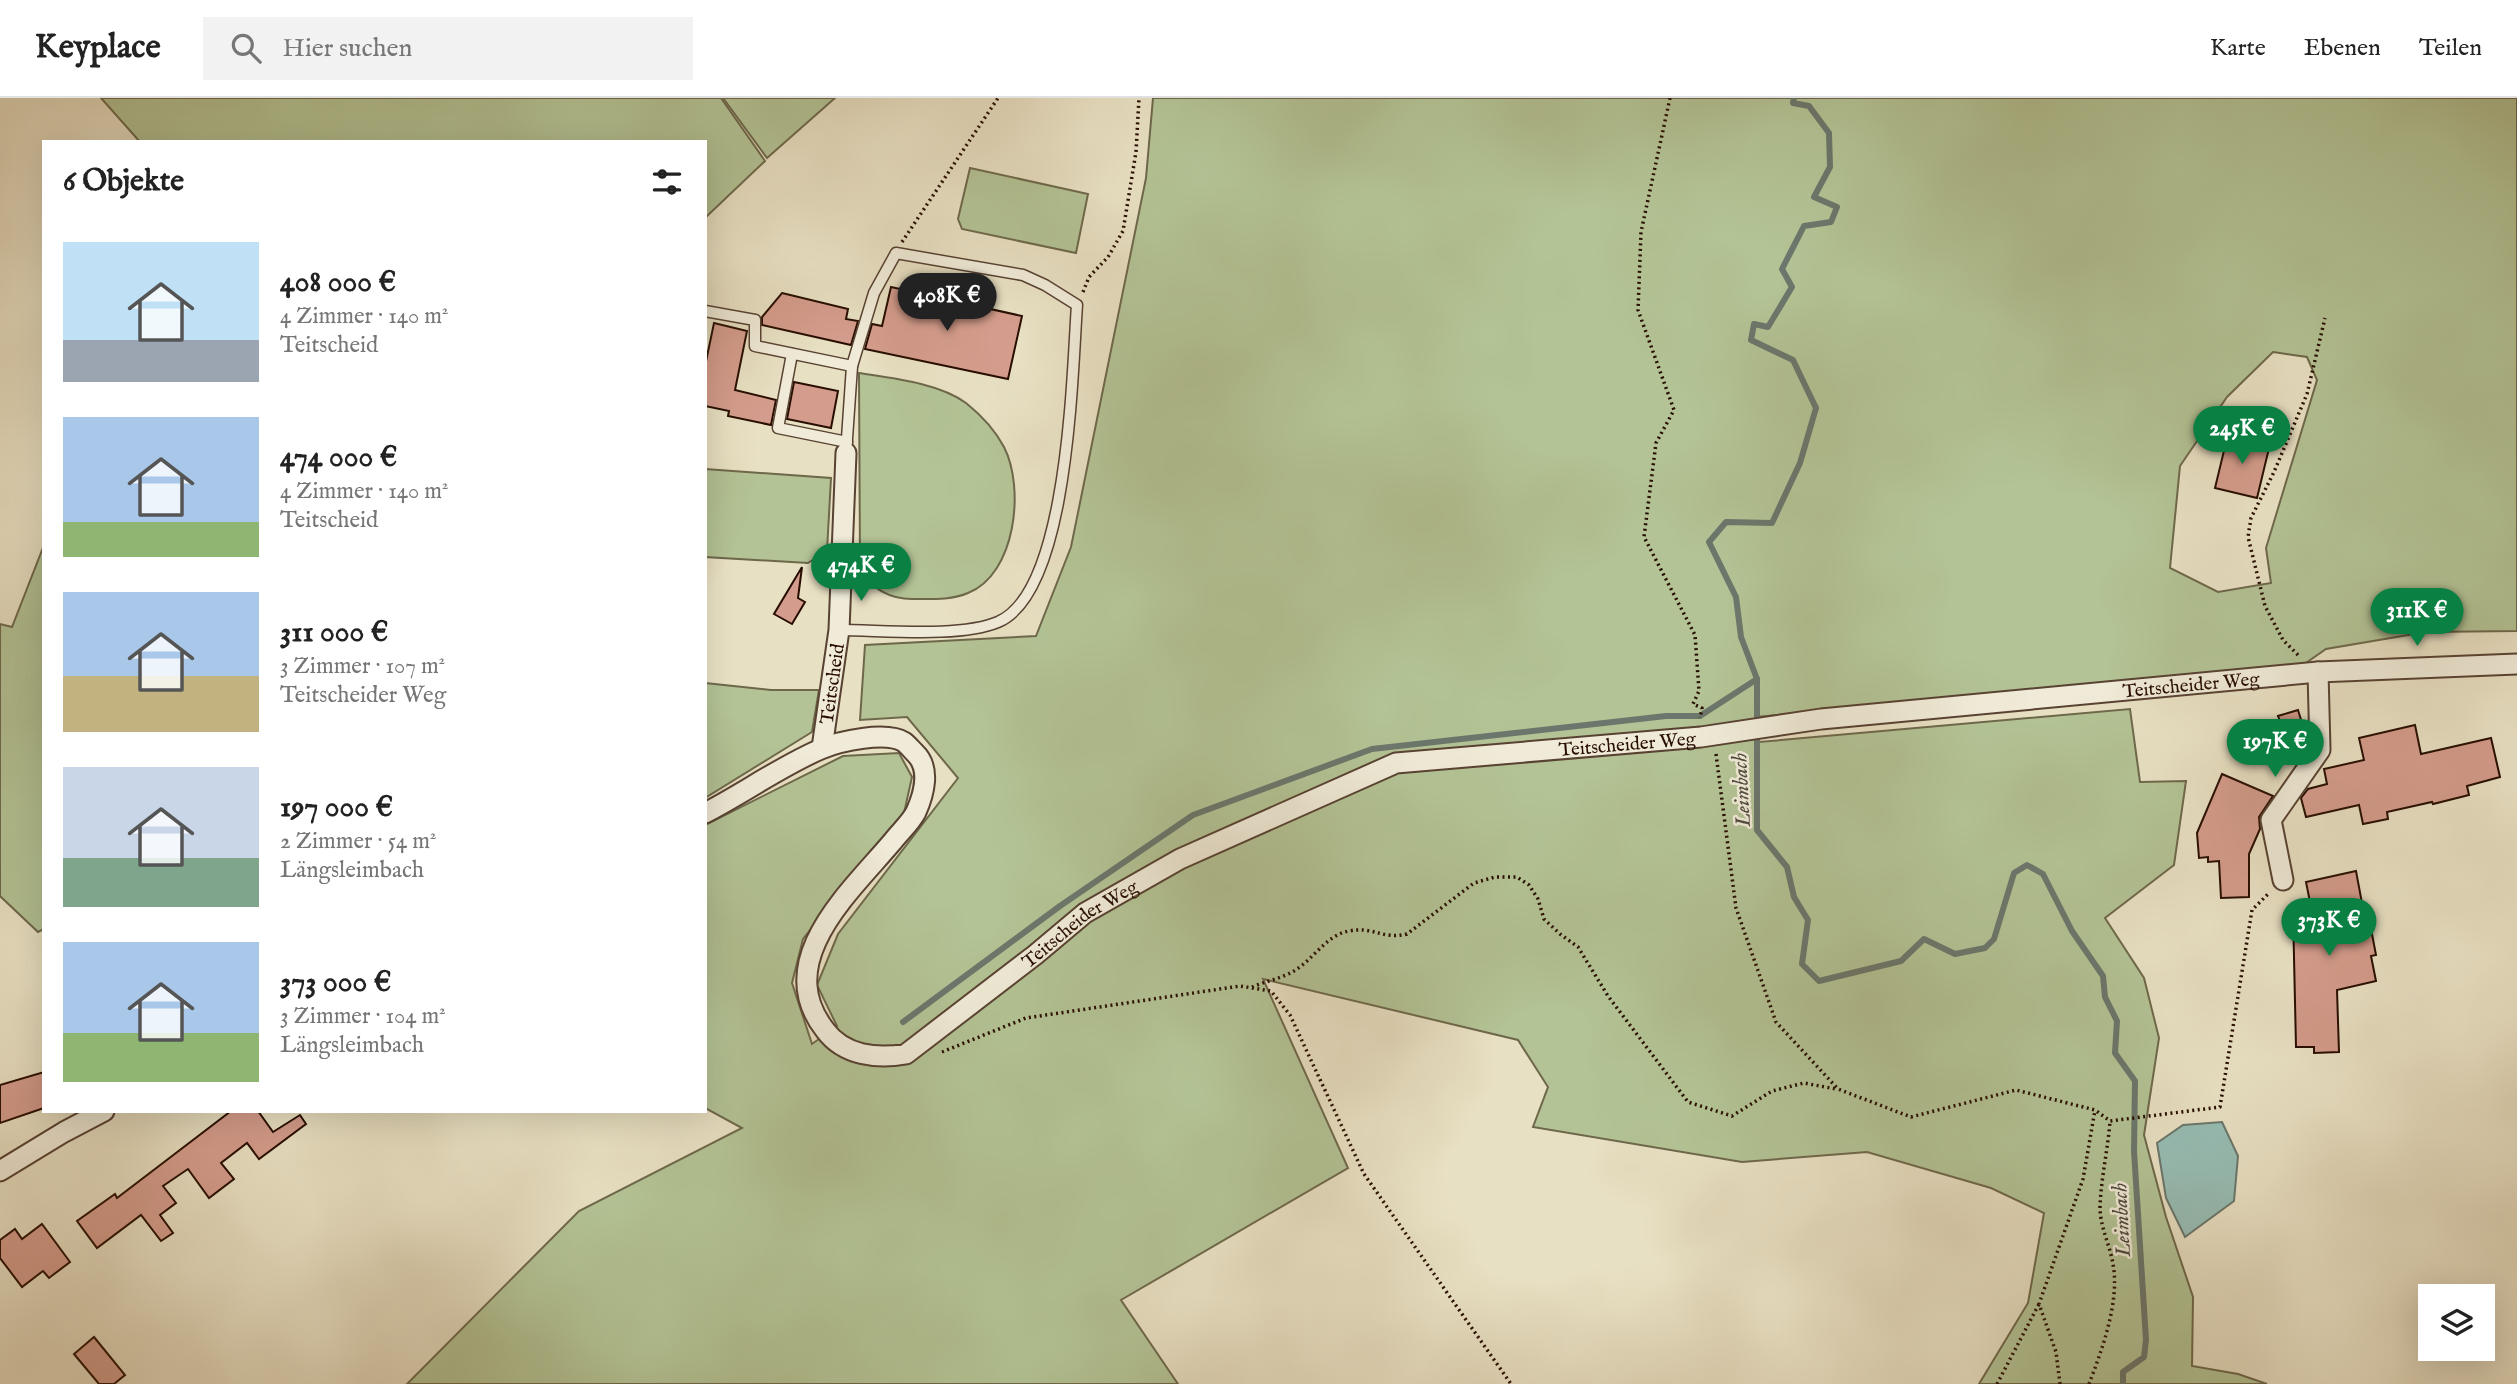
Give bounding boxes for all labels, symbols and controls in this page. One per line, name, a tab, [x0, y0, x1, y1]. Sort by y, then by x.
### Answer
search box	[203, 17, 693, 80]
text: Keyplace	[35, 27, 161, 69]
icon: search	[227, 29, 265, 67]
text: Hier suchen	[283, 32, 412, 65]
text: Karte	[2210, 33, 2266, 64]
text: Ebenen	[2304, 33, 2381, 64]
text: Teilen	[2419, 33, 2482, 64]
text: 6 Objekte	[63, 163, 184, 201]
icon: filters	[648, 163, 686, 201]
text: 408 000 €	[280, 264, 396, 302]
icon: home	[119, 270, 203, 354]
pin: 408K €	[890, 274, 1004, 333]
text: 408K €	[914, 281, 980, 310]
text: 4 Zimmer · 140 m²	[280, 302, 449, 331]
text: Teitscheid	[280, 331, 378, 360]
pin: 245K €	[2185, 406, 2299, 466]
text: 245K €	[2209, 414, 2275, 443]
text: 474 000 €	[280, 439, 397, 477]
icon: home	[119, 445, 203, 529]
text: 4 Zimmer · 140 m²	[280, 477, 449, 506]
text: Teitscheid	[280, 506, 378, 535]
pin: 474K €	[804, 544, 918, 603]
text: 474K €	[827, 551, 895, 580]
pin: 311K €	[2360, 588, 2474, 648]
text: 311K €	[2387, 596, 2447, 625]
text: 311 000 €	[280, 614, 388, 652]
icon: home	[119, 620, 203, 704]
street label: Teitscheid	[816, 641, 851, 726]
text: 3 Zimmer · 107 m²	[280, 652, 445, 681]
street label: Teitscheider Weg	[2122, 668, 2261, 704]
text: Teitscheider Weg	[280, 681, 446, 710]
pin: 197K €	[2218, 720, 2332, 779]
street label: Teitscheider Weg	[1558, 727, 1697, 763]
text: 197K €	[2243, 727, 2307, 756]
water label: Leimbach	[1727, 752, 1758, 829]
text: 197 000 €	[280, 789, 393, 827]
icon: home	[119, 795, 203, 879]
text: 2 Zimmer · 54 m²	[280, 827, 436, 856]
text: Längsleimbach	[280, 856, 424, 885]
street label: Teitscheider Weg	[1018, 875, 1143, 974]
pin: 373K €	[2272, 898, 2386, 958]
text: 373K €	[2297, 906, 2361, 935]
text: 373 000 €	[280, 964, 391, 1002]
icon: home	[119, 970, 203, 1054]
text: 3 Zimmer · 104 m²	[280, 1002, 446, 1031]
text: Längsleimbach	[280, 1031, 424, 1060]
water label: Leimbach	[2107, 1182, 2138, 1259]
map controls	[2418, 1284, 2495, 1361]
button: layers	[2418, 1284, 2495, 1361]

